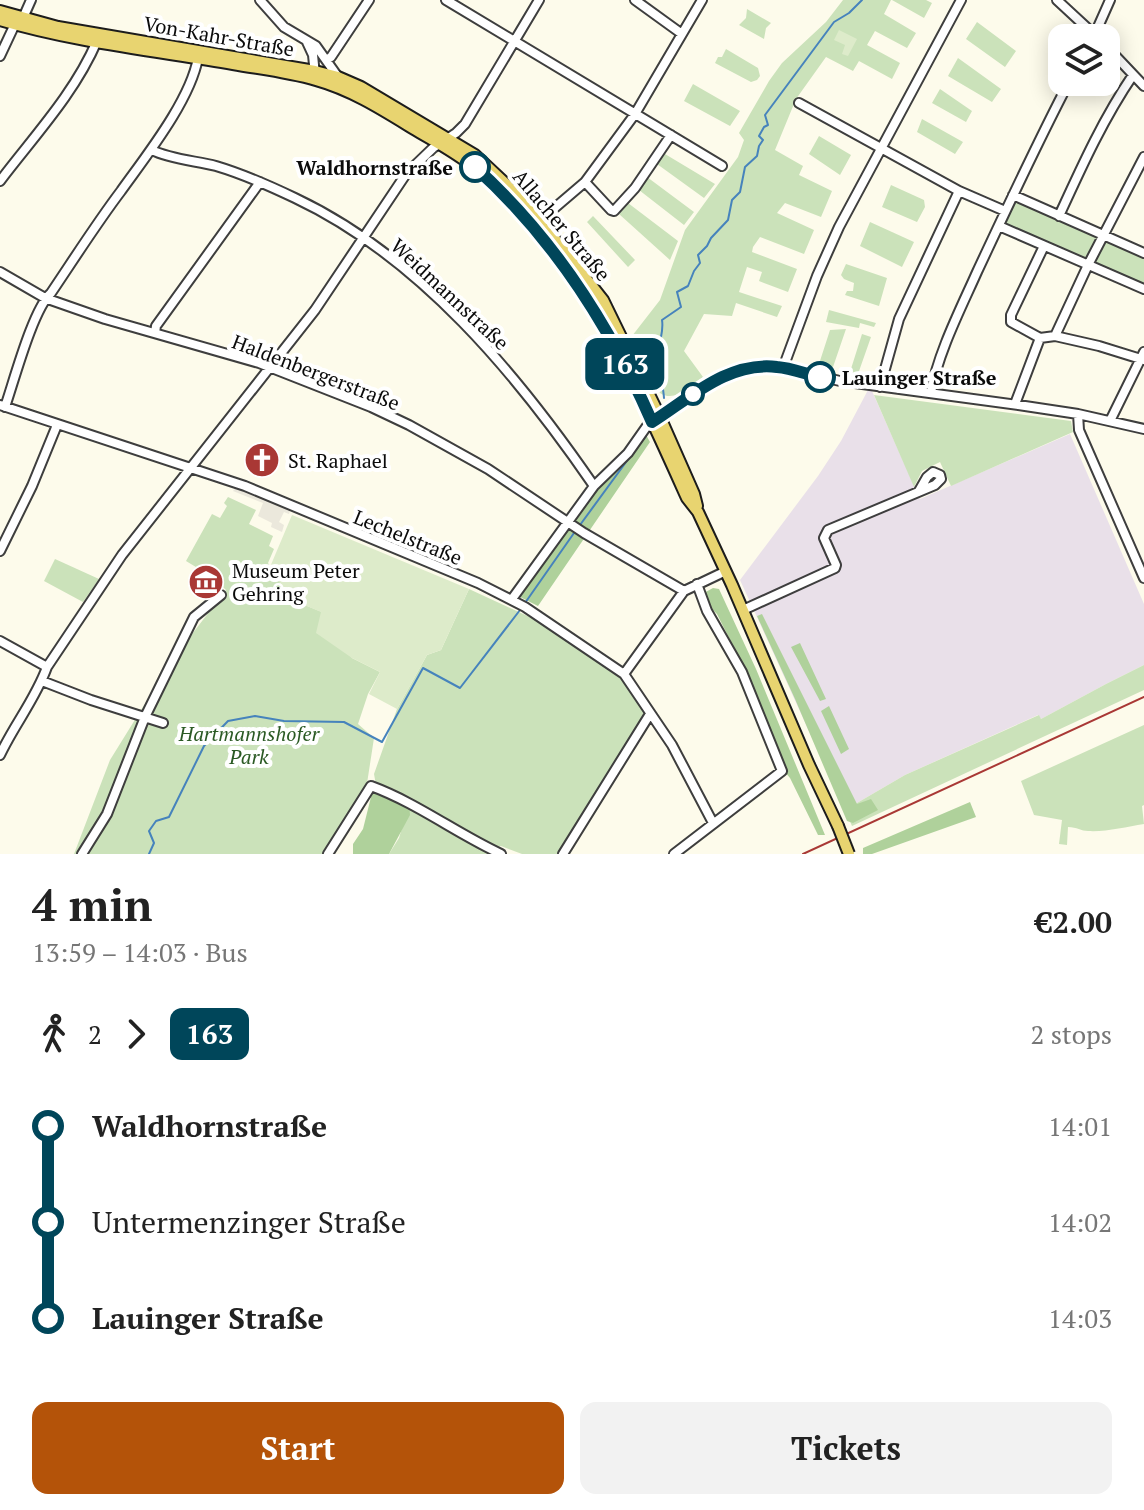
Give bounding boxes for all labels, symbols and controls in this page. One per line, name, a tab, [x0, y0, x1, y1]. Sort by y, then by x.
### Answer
street label: Von-Kahr-Straße	[142, 9, 296, 63]
map controls	[1048, 24, 1120, 96]
button: layers	[1048, 24, 1120, 96]
marker: Waldhornstraße	[460, 152, 490, 182]
place label: Waldhornstraße	[296, 154, 453, 181]
street label: Allacher Straße	[507, 163, 617, 287]
street label: Weidmannstraße	[385, 232, 515, 356]
street label: Haldenbergerstraße	[228, 328, 404, 416]
line badge: 163	[579, 338, 671, 390]
text: 163	[601, 345, 649, 382]
marker: Lauinger Straße	[805, 362, 835, 392]
place label: Lauinger Straße	[842, 364, 997, 391]
unlabelled marker	[682, 383, 704, 405]
church icon: St. Raphael	[243, 441, 281, 479]
place label: St. Raphael	[288, 447, 388, 474]
street label: Lechelstraße	[350, 503, 466, 571]
place label: Museum Peter Gehring	[232, 557, 360, 607]
museum icon: Museum Peter Gehring	[187, 563, 225, 601]
park label: Hartmannshofer Park	[178, 720, 321, 770]
text: 4 min	[32, 875, 152, 934]
text: €2.00	[1035, 902, 1112, 942]
text: 13:59 – 14:03 · Bus	[32, 935, 248, 969]
icon: walk	[32, 1012, 76, 1056]
icon: forward	[114, 1012, 158, 1056]
text: 163	[186, 1015, 233, 1052]
text: 2	[88, 1017, 102, 1051]
text: 2 stops	[1031, 1017, 1112, 1051]
text: Waldhornstraße	[92, 1106, 327, 1146]
text: 14:01	[1048, 1109, 1112, 1143]
text: Untermenzinger Straße	[92, 1202, 406, 1242]
text: 14:02	[1048, 1205, 1112, 1239]
text: Lauinger Straße	[92, 1298, 324, 1338]
text: 14:03	[1048, 1301, 1112, 1335]
button: Start	[32, 1402, 564, 1494]
button: Tickets	[580, 1402, 1112, 1494]

